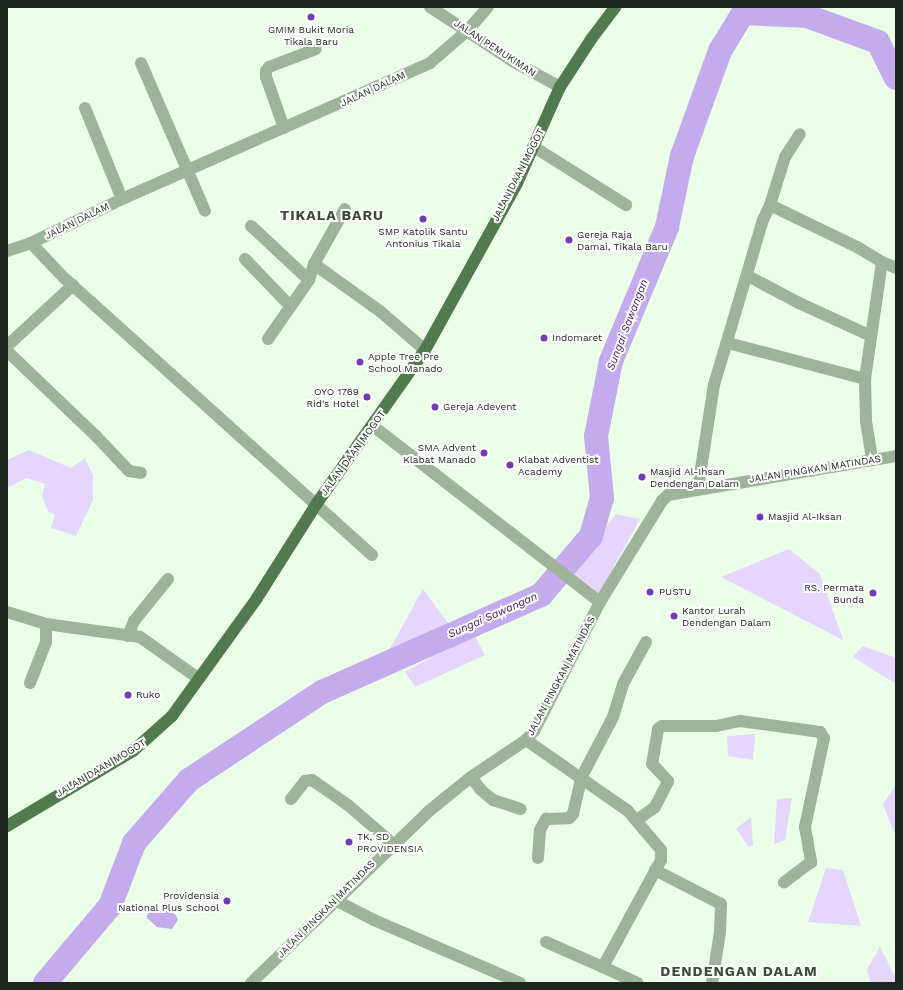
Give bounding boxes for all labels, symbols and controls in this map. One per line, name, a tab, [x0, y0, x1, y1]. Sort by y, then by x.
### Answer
marker: GMIM Bukit Moria Tikala Baru	[306, 12, 316, 22]
street label: JALAN PEMUKIMAN	[452, 17, 538, 79]
place label: GMIM Bukit Moria Tikala Baru	[268, 23, 354, 46]
street label: JALAN DALAM	[339, 69, 407, 109]
street label: JALAN DAAN MOGOT	[489, 126, 547, 224]
street label: JALAN DALAM	[43, 200, 111, 242]
district label: TIKALA BARU	[280, 207, 384, 223]
marker: SMP Katolik Santu Antonius Tikala	[418, 214, 428, 224]
place label: SMP Katolik Santu Antonius Tikala	[378, 225, 468, 248]
place label: Gereja Raja Damai, Tikala Baru	[577, 228, 668, 252]
marker: Gereja Raja Damai, Tikala Baru	[564, 235, 574, 245]
water label: Sungai Sawangan	[605, 278, 651, 372]
place label: Indomaret	[552, 332, 602, 344]
marker: Indomaret	[539, 333, 549, 343]
place label: Apple Tree Pre School Manado	[368, 350, 443, 374]
marker: Apple Tree Pre School Manado	[355, 357, 365, 367]
place label: OYO 1769 Rid's Hotel	[306, 385, 359, 408]
marker: OYO 1769 Rid's Hotel	[362, 392, 372, 402]
place label: Gereja Adevent	[443, 401, 517, 413]
marker: Gereja Adevent	[430, 402, 440, 412]
street label: JALAN DAAN MOGOT	[318, 408, 388, 498]
place label: SMA Advent Klabat Manado	[403, 441, 476, 464]
marker: SMA Advent Klabat Manado	[479, 448, 489, 458]
place label: Klabat Adventist Academy	[518, 453, 599, 476]
street label: JALAN PINGKAN MATINDAS	[748, 453, 882, 485]
marker: Klabat Adventist Academy	[505, 460, 515, 470]
place label: Masjid Al-Ihsan Dendengan Dalam	[650, 465, 739, 488]
marker: Masjid Al-Ihsan Dendengan Dalam	[637, 472, 647, 482]
place label: Masjid Al-Iksan	[768, 511, 842, 523]
marker: Masjid Al-Iksan	[755, 512, 765, 522]
place label: RS. Permata Bunda	[804, 581, 864, 604]
marker: PUSTU	[644, 586, 656, 598]
place label: PUSTU	[659, 586, 691, 598]
marker: RS. Permata Bunda	[867, 587, 879, 599]
water label: Sungai Sawangan	[446, 590, 540, 642]
place label: Kantor Lurah Dendengan Dalam	[682, 604, 771, 628]
marker: Kantor Lurah Dendengan Dalam	[669, 611, 679, 621]
street label: JALAN PINGKAN MATINDAS	[524, 614, 598, 738]
place label: Ruko	[136, 689, 160, 701]
marker: Ruko	[123, 690, 133, 700]
street label: JALAN DAAN MOGOT	[54, 736, 148, 800]
place label: TK, SD PROVIDENSIA	[357, 830, 423, 854]
marker: TK, SD PROVIDENSIA	[344, 837, 354, 847]
street label: JALAN PINGKAN MATINDAS	[275, 858, 377, 960]
place label: Providensia National Plus School	[118, 889, 219, 912]
marker: Providensia National Plus School	[222, 896, 232, 906]
district label: DENDENGAN DALAM	[660, 963, 818, 979]

